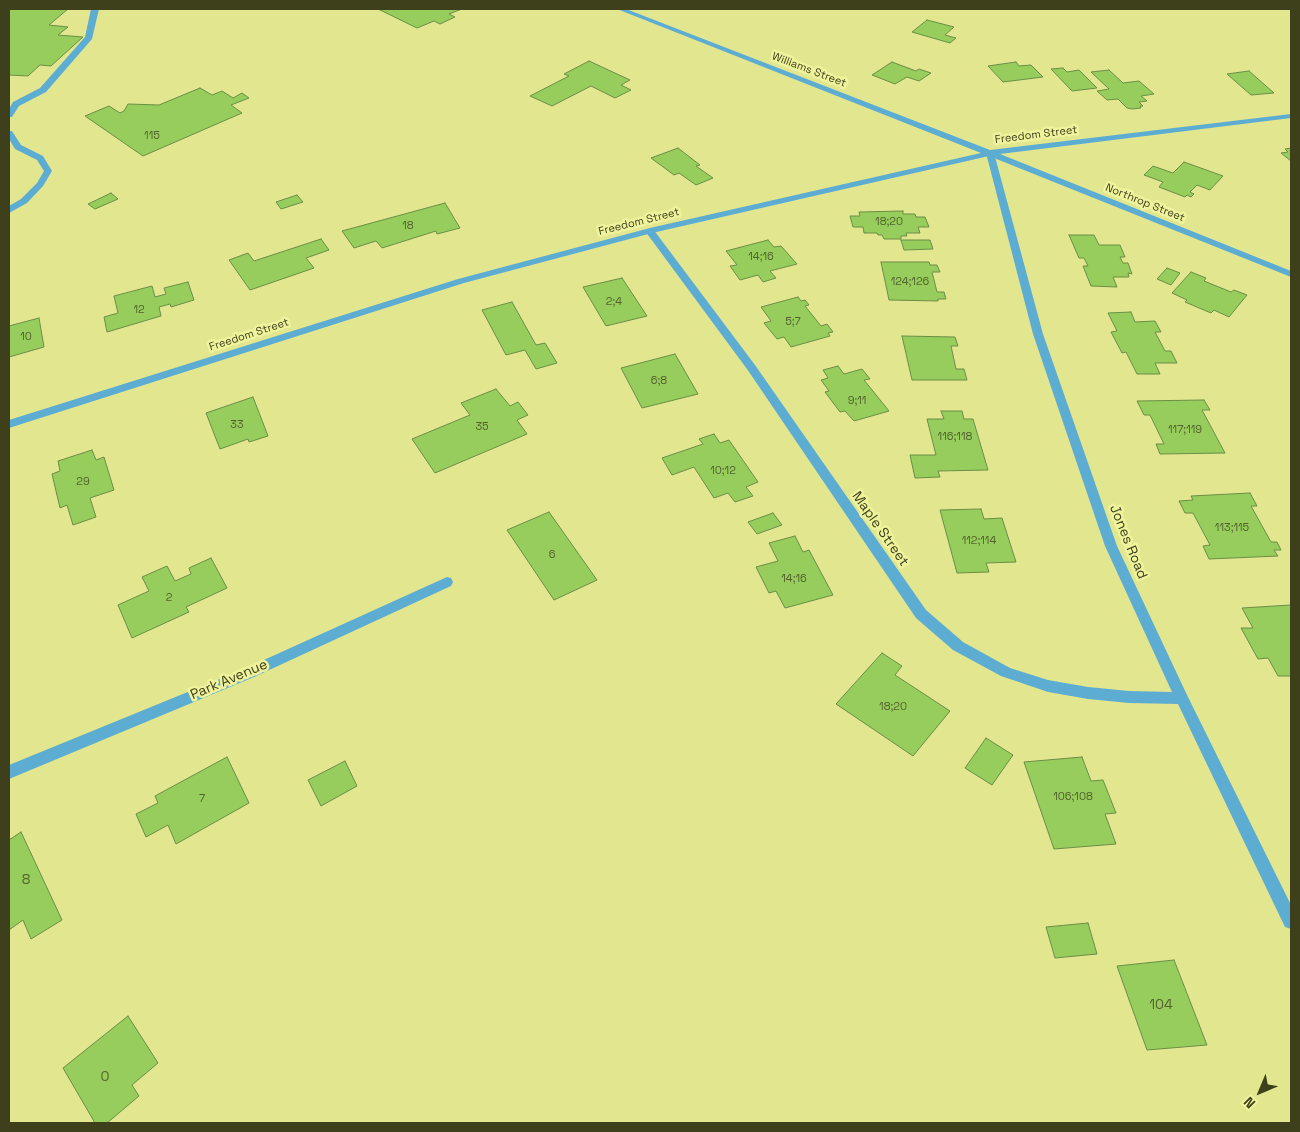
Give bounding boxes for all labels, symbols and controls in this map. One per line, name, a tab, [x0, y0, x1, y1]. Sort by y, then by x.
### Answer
street label: Williams Street	[770, 50, 848, 90]
street label: Freedom Street	[994, 123, 1078, 147]
house number: 115	[144, 129, 160, 143]
street label: Northrop Street	[1103, 181, 1187, 225]
street label: Freedom Street	[597, 206, 681, 238]
house number: 18;20	[875, 215, 903, 229]
house number: 18	[402, 219, 414, 233]
house number: 14;16	[748, 250, 774, 264]
house number: 124;126	[891, 275, 929, 289]
house number: 2;4	[606, 295, 622, 309]
house number: 12	[133, 303, 145, 317]
house number: 5;7	[785, 315, 801, 329]
street label: Freedom Street	[208, 316, 290, 354]
house number: 10	[20, 330, 32, 344]
house number: 6;8	[651, 374, 667, 388]
house number: 9;11	[848, 394, 866, 408]
house number: 33	[230, 418, 244, 432]
house number: 35	[475, 420, 489, 434]
house number: 117;119	[1168, 423, 1202, 437]
house number: 116;118	[938, 430, 972, 444]
house number: 10;12	[710, 464, 736, 478]
house number: 29	[76, 475, 90, 489]
street label: Maple Street	[848, 488, 912, 570]
street label: Jones Road	[1105, 502, 1151, 582]
house number: 113;115	[1215, 521, 1249, 535]
house number: 112;114	[962, 534, 996, 548]
house number: 6	[549, 548, 555, 562]
house number: 14;16	[781, 572, 807, 586]
house number: 2	[166, 591, 172, 605]
street label: Park Avenue	[188, 656, 270, 704]
house number: 18;20	[879, 700, 907, 714]
house number: 106;108	[1053, 790, 1093, 804]
house number: 7	[199, 792, 205, 806]
house number: 8	[22, 872, 30, 888]
house number: 104	[1149, 997, 1173, 1013]
north arrow	[1235, 1067, 1285, 1117]
house number: 0	[101, 1069, 109, 1085]
text: N	[1240, 1093, 1259, 1112]

